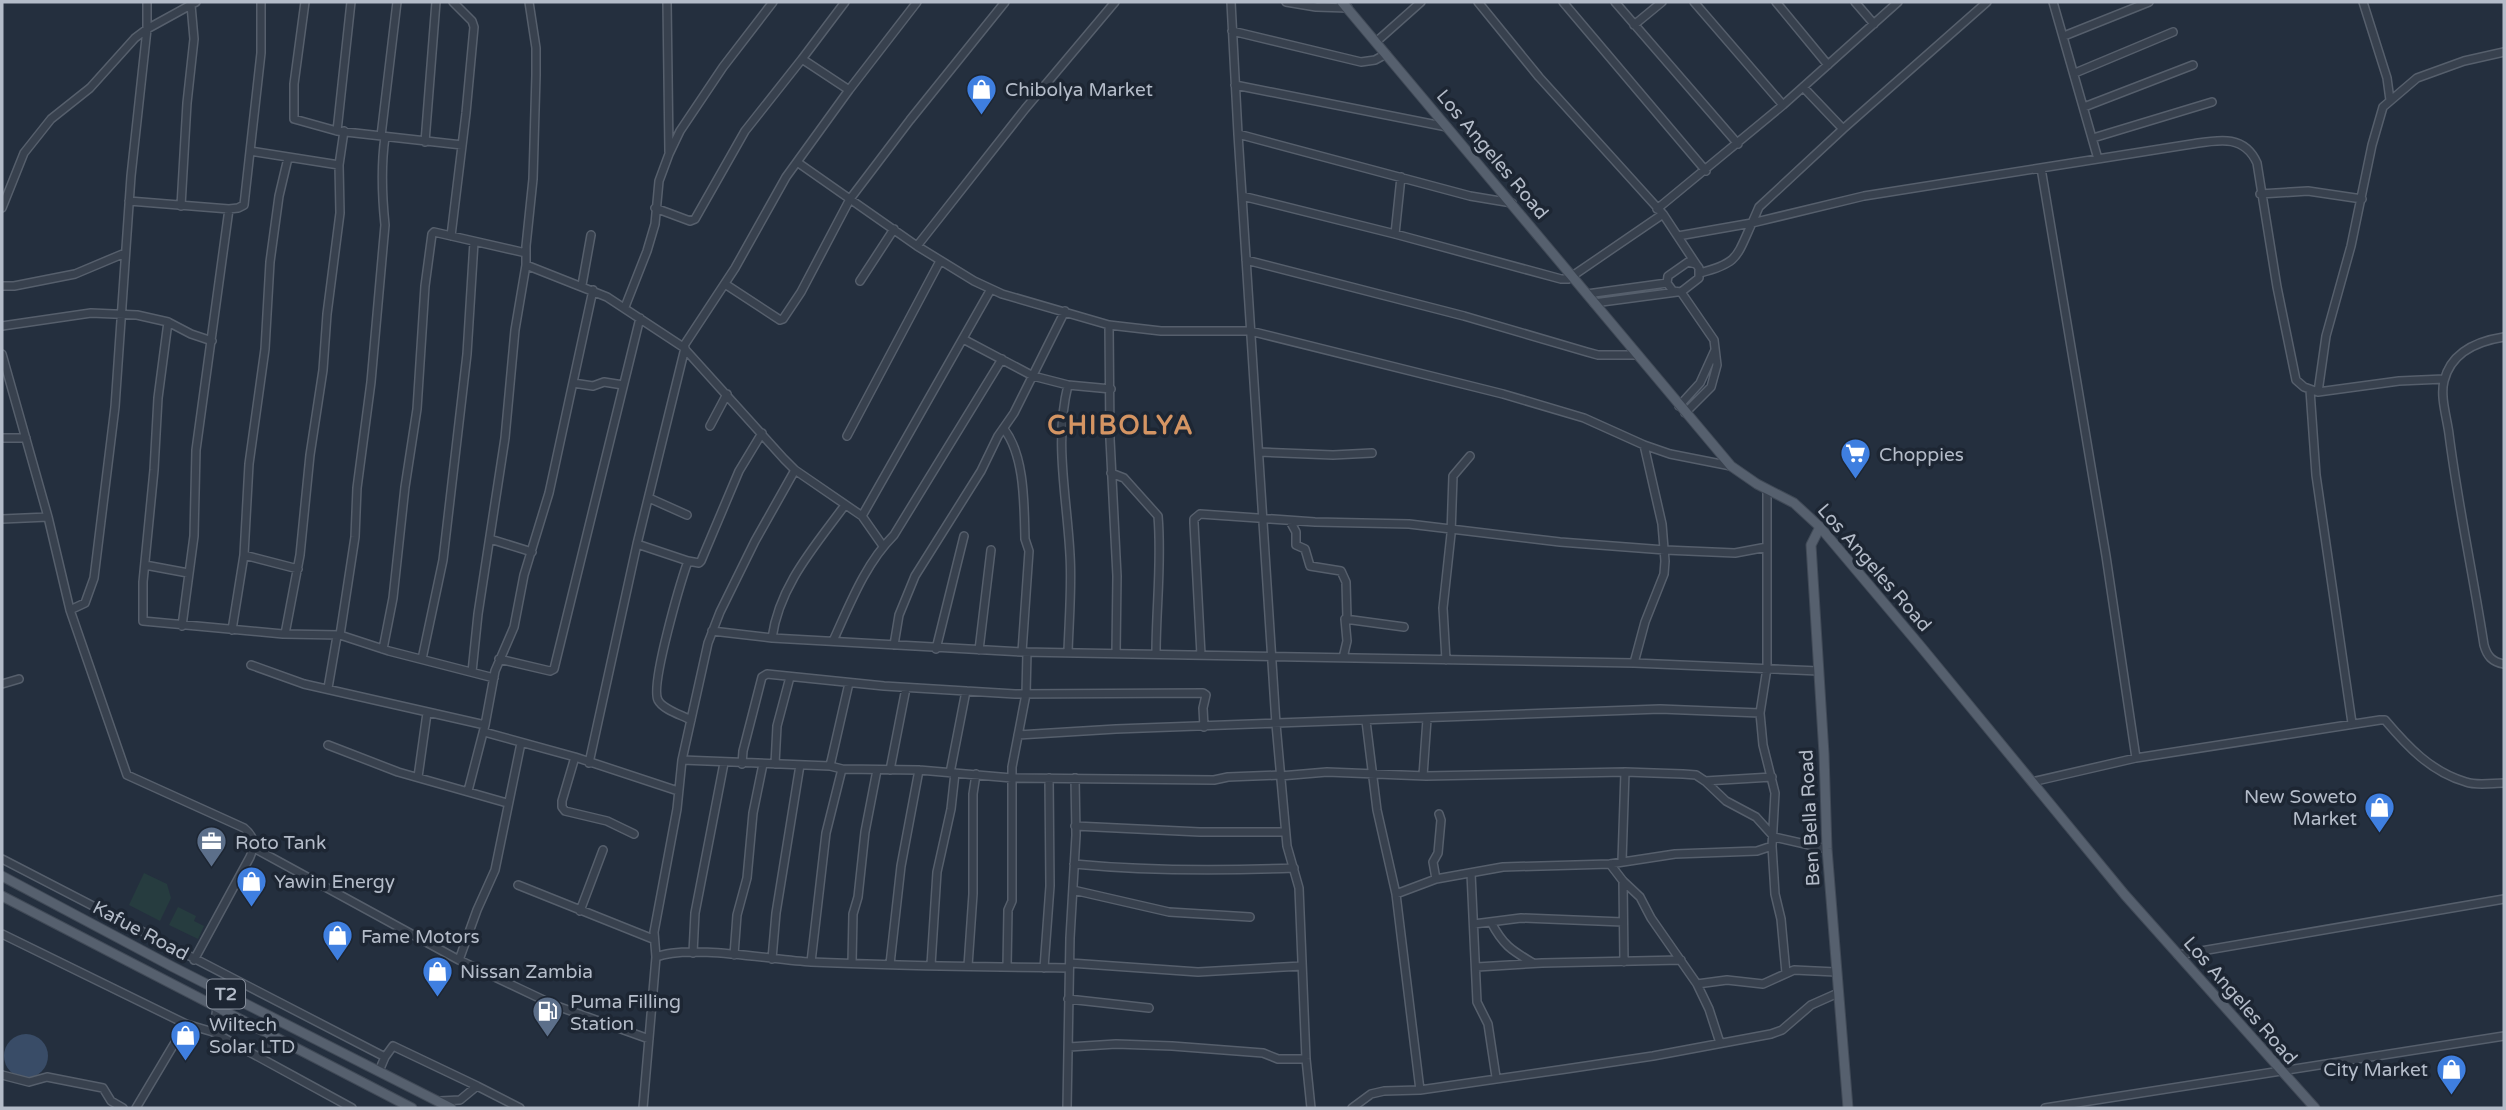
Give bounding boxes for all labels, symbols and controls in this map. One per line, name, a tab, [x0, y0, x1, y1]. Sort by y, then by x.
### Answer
shop icon: Chibolya Market	[965, 72, 999, 116]
place label: Chibolya Market	[1005, 79, 1153, 101]
street label: Los Angeles Road	[1432, 85, 1553, 224]
district label: CHIBOLYA	[1047, 410, 1195, 441]
supermarket icon: Choppies	[1839, 437, 1873, 481]
place label: Choppies	[1879, 444, 1964, 466]
street label: Los Angeles Road	[1813, 499, 1936, 636]
street label: Ben Bella Road	[1795, 749, 1825, 887]
place label: New Soweto Market	[2244, 786, 2357, 830]
shop icon: New Soweto Market	[2363, 790, 2397, 834]
office icon: Roto Tank	[195, 825, 229, 869]
place label: Roto Tank	[235, 832, 326, 854]
shop icon: Yawin Energy	[234, 864, 268, 908]
place label: Yawin Energy	[274, 871, 395, 893]
street label: Kafue Road	[89, 896, 192, 965]
shop icon: Fame Motors	[321, 919, 355, 963]
place label: Fame Motors	[361, 926, 480, 948]
street label: Los Angeles Road	[2179, 932, 2302, 1069]
shop icon: Nissan Zambia	[420, 954, 454, 998]
place label: Nissan Zambia	[460, 961, 593, 983]
road number: T2	[207, 979, 245, 1009]
place label: Puma Filling Station	[570, 991, 681, 1035]
fuel station icon: Puma Filling Station	[530, 995, 564, 1039]
place label: Wiltech Solar LTD	[209, 1014, 295, 1058]
shop icon: Wiltech Solar LTD	[169, 1018, 203, 1062]
shop icon: City Market	[2434, 1052, 2468, 1096]
place label: City Market	[2323, 1059, 2428, 1081]

